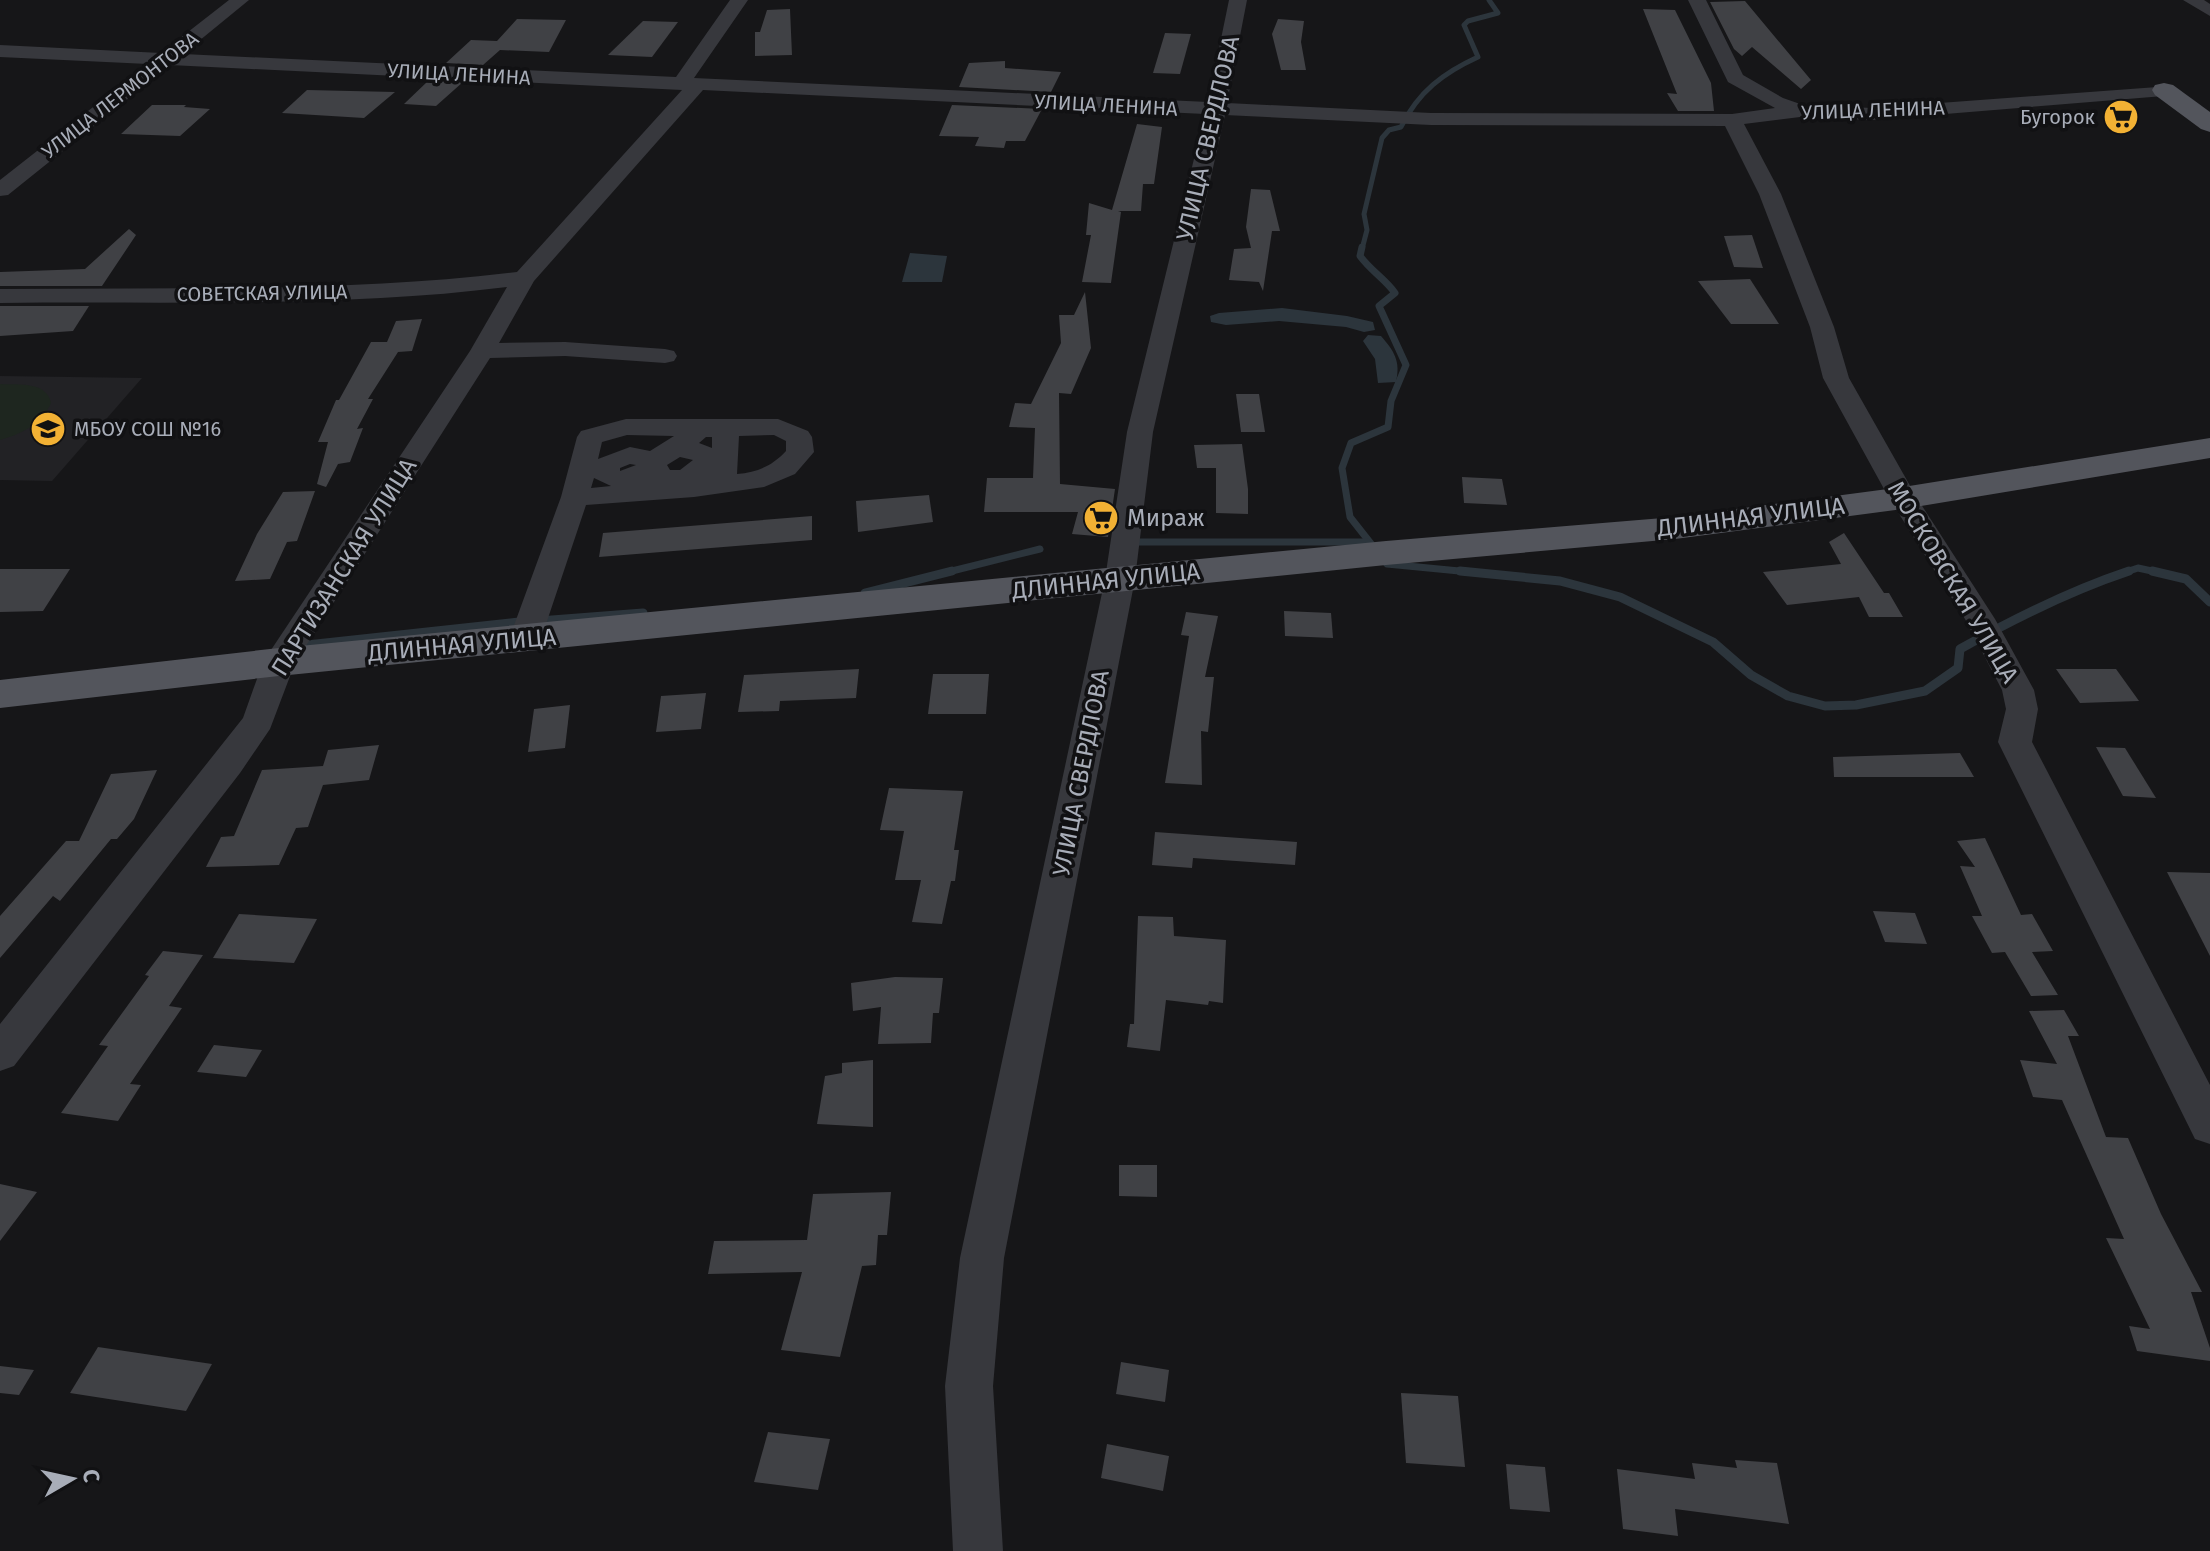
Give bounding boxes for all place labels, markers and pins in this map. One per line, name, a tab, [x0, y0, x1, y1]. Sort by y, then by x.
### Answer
supermarket icon: Бугорок	[2102, 98, 2140, 136]
place label: Бугорок	[2020, 105, 2096, 129]
school or university icon: МБОУ СОШ №16	[29, 410, 67, 448]
place label: МБОУ СОШ №16	[74, 417, 221, 441]
supermarket icon: Мираж	[1082, 499, 1120, 537]
place label: Мираж	[1127, 504, 1204, 532]

